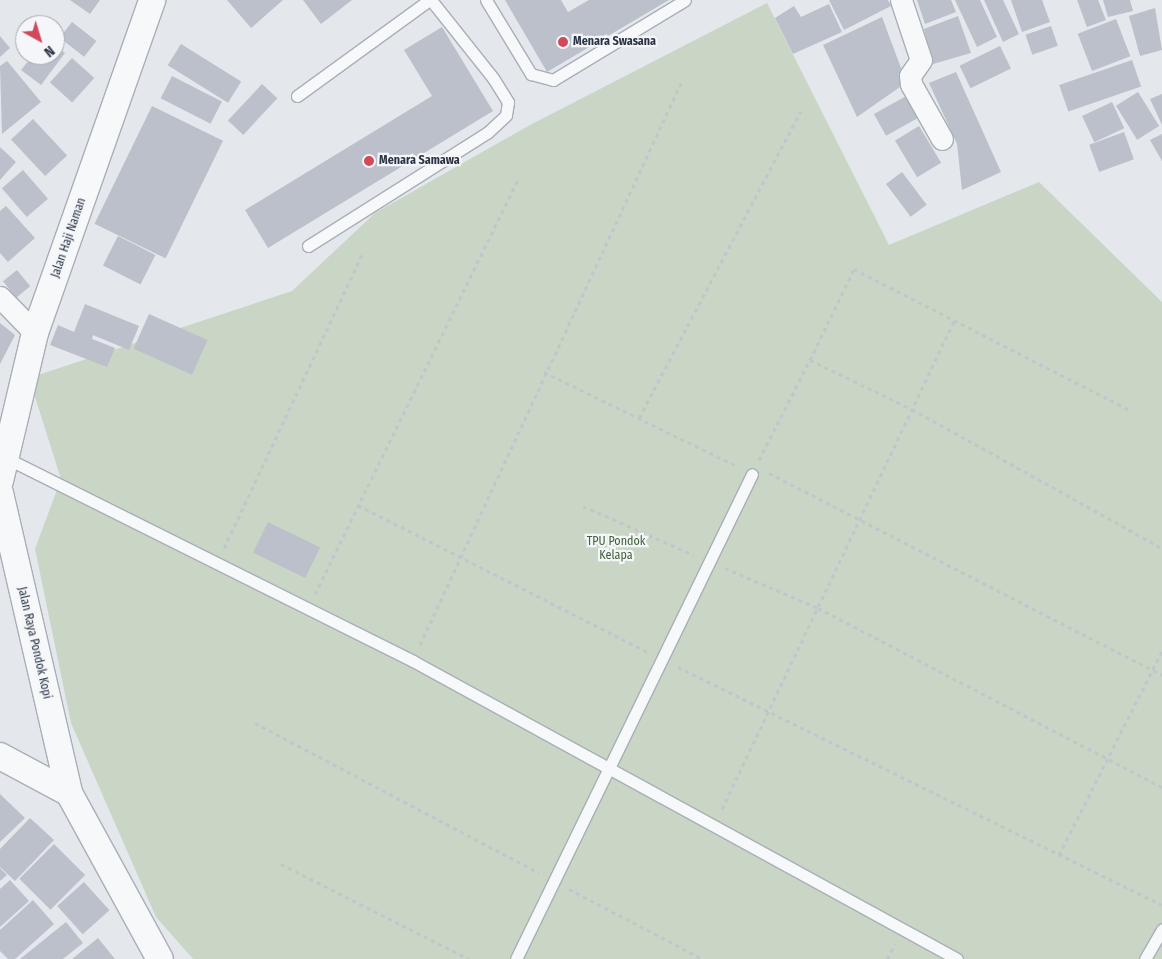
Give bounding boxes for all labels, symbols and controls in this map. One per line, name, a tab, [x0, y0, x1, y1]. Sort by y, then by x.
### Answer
north arrow	[15, 15, 65, 65]
place label: Menara Swasana	[573, 35, 656, 49]
marker: Menara Swasana	[557, 36, 569, 48]
text: N	[41, 42, 58, 61]
place label: Menara Samawa	[379, 154, 460, 168]
marker: Menara Samawa	[363, 155, 375, 167]
street label: Jalan Haji Naman	[49, 196, 89, 280]
park label: TPU Pondok Kelapa	[587, 535, 645, 563]
street label: Jalan Raya Pondok Kopi	[14, 585, 54, 701]

